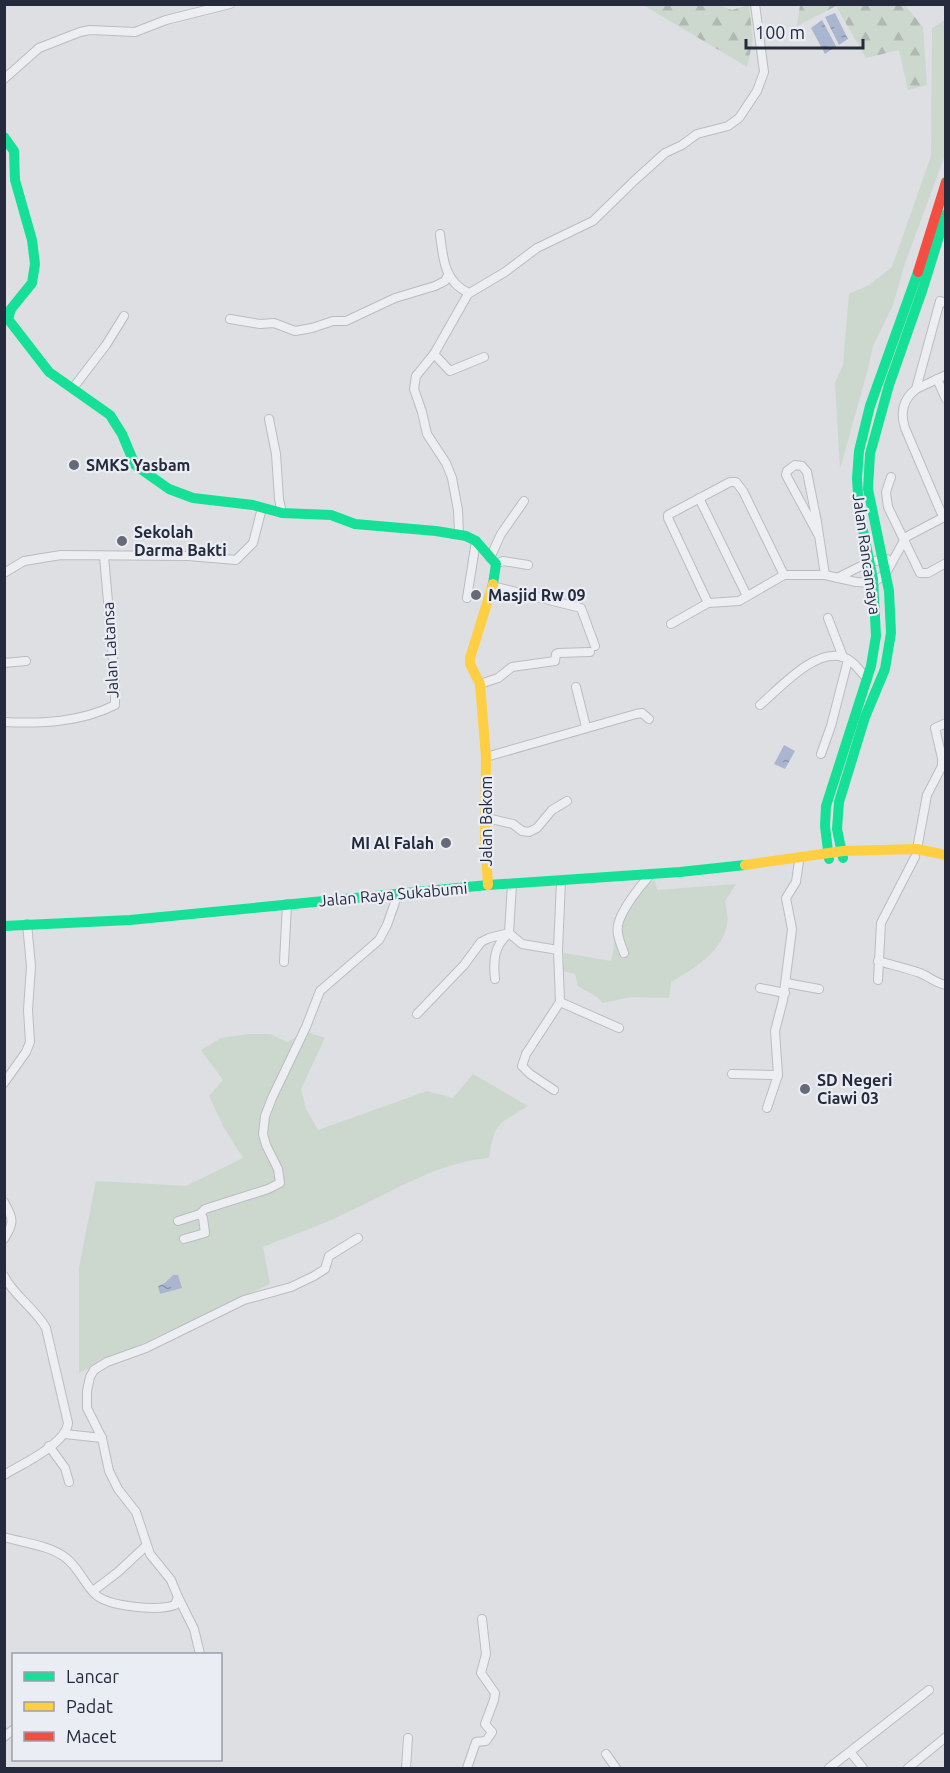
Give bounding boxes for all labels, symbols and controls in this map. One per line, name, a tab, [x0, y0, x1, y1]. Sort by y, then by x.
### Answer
scale bar	[746, 12, 863, 50]
text: 100 m	[755, 22, 805, 42]
place label: SMKS Yasbam	[86, 456, 190, 474]
marker: SMKS Yasbam	[67, 458, 81, 472]
street label: Jalan Rancamaya	[850, 492, 884, 616]
place label: Sekolah Darma Bakti	[134, 523, 227, 559]
marker: Sekolah Darma Bakti	[115, 534, 129, 548]
place label: Masjid Rw 09	[488, 586, 586, 604]
marker: Masjid Rw 09	[469, 588, 483, 602]
street label: Jalan Latansa	[98, 601, 122, 699]
street label: Jalan Bakom	[477, 776, 495, 866]
place label: MI Al Falah	[351, 834, 434, 852]
marker: MI Al Falah	[439, 836, 453, 850]
street label: Jalan Raya Sukabumi	[318, 879, 468, 909]
place label: SD Negeri Ciawi 03	[817, 1071, 892, 1107]
marker: SD Negeri Ciawi 03	[798, 1082, 812, 1096]
legend	[12, 1653, 222, 1761]
text: Lancar	[66, 1666, 119, 1686]
text: Padat	[66, 1696, 113, 1716]
text: Macet	[66, 1726, 116, 1746]

